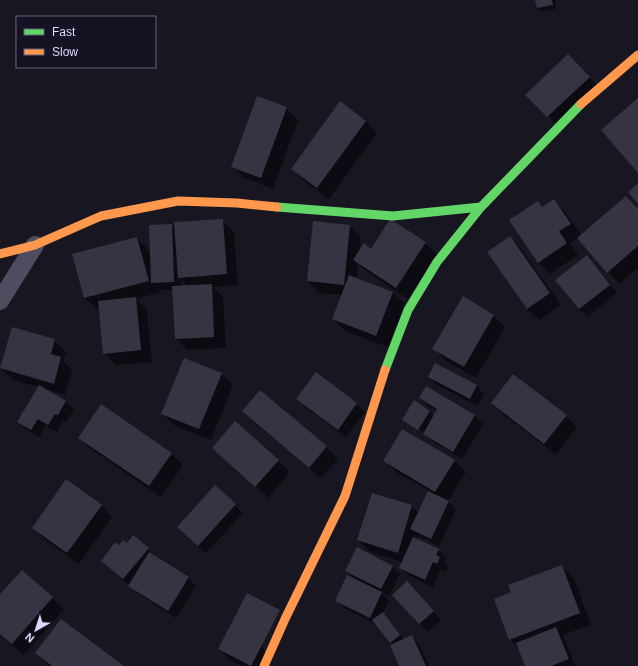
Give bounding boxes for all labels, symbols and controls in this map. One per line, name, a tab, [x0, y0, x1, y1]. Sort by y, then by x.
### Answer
legend	[16, 16, 156, 68]
text: Fast	[52, 25, 76, 39]
text: Slow	[52, 45, 78, 59]
north arrow	[16, 610, 56, 650]
text: N	[23, 631, 37, 645]

